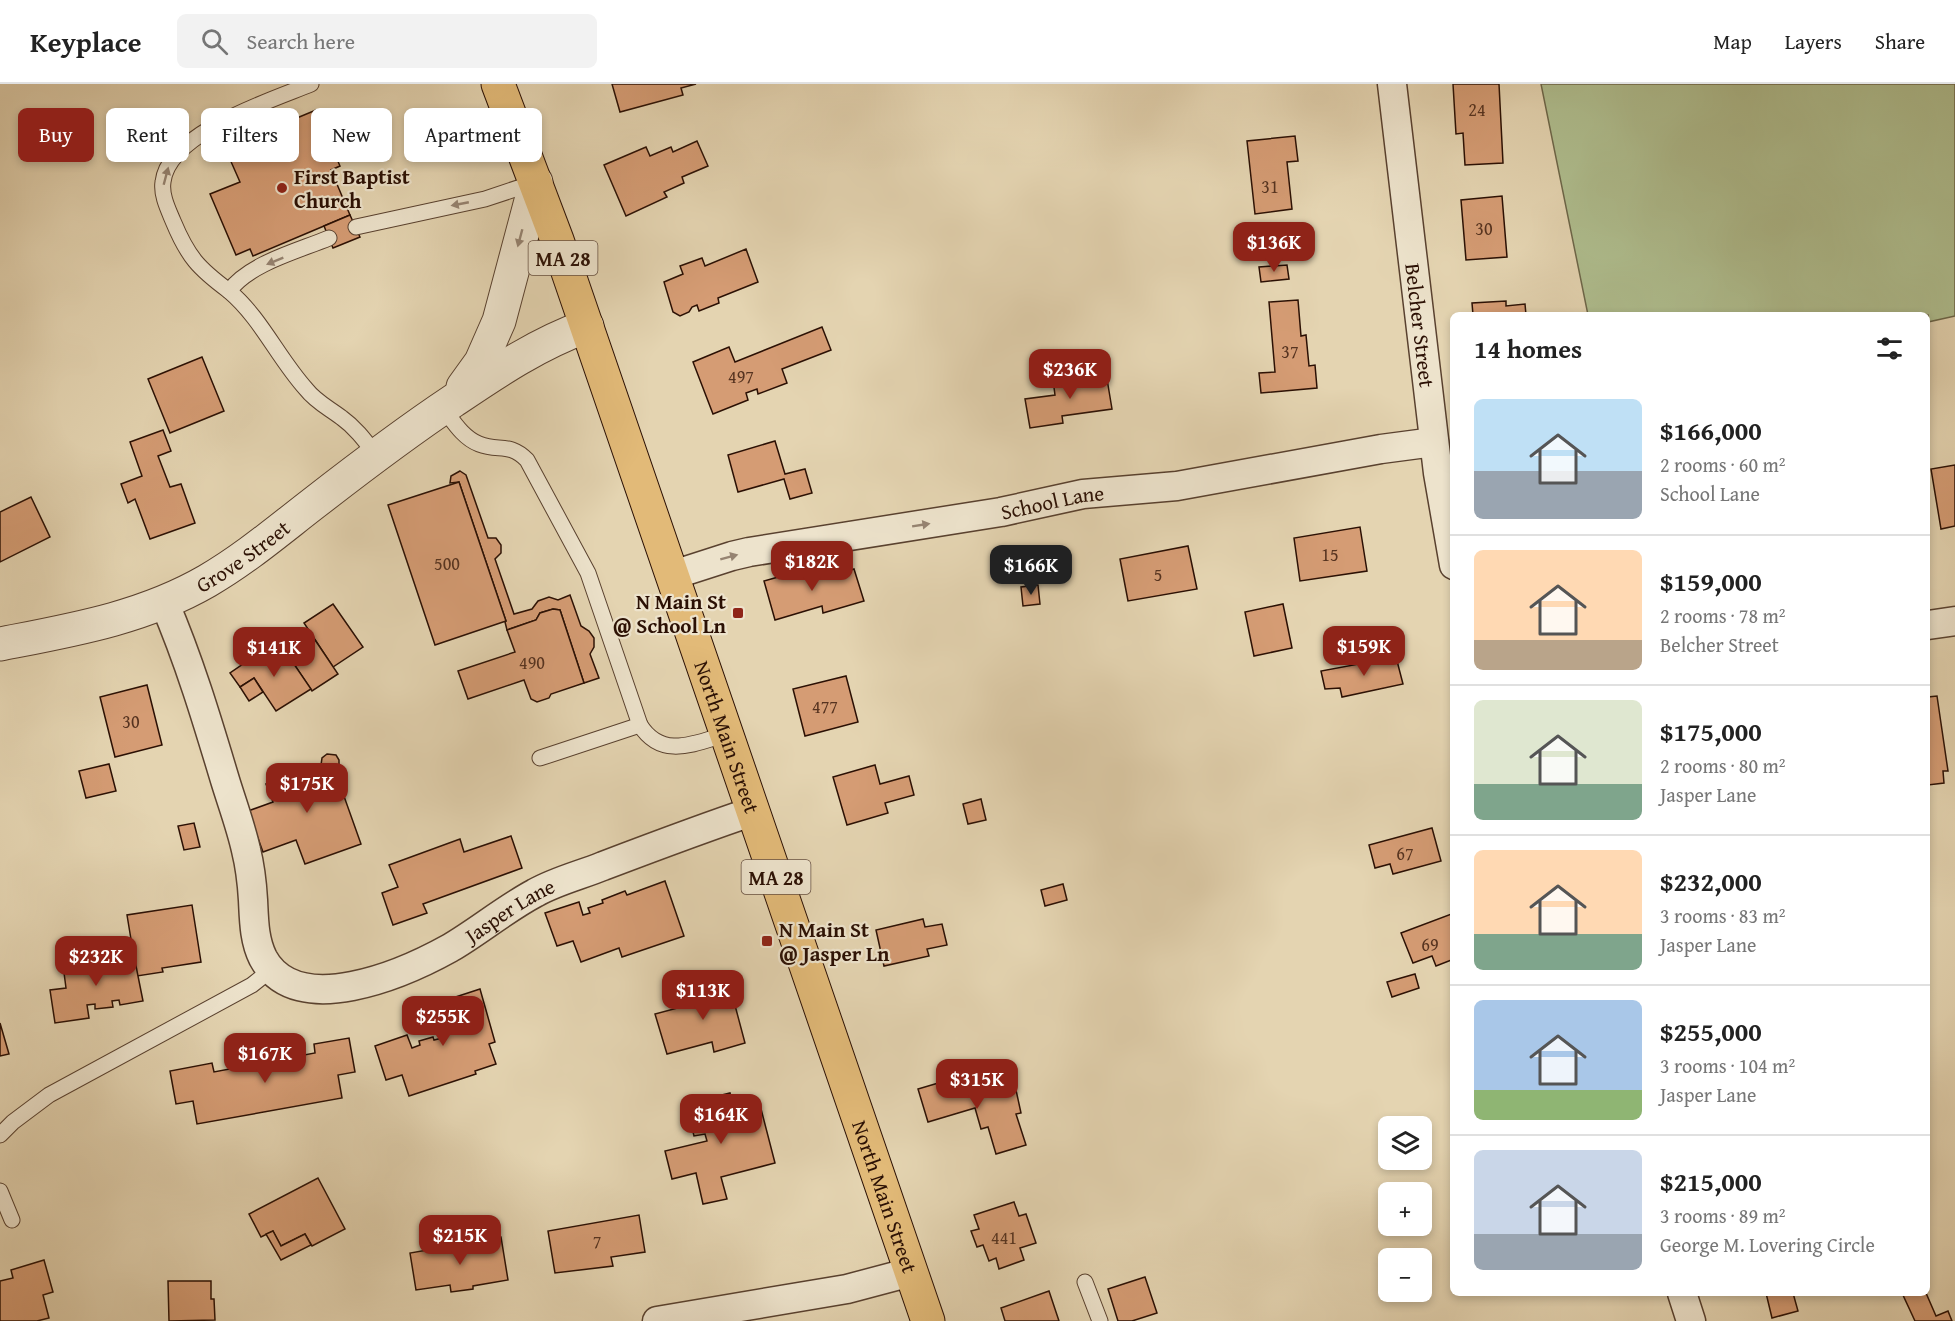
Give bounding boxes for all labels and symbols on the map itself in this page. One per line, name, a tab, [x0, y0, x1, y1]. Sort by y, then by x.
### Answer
house number: 24	[1468, 96, 1486, 123]
place label: First Baptist Church	[294, 161, 410, 216]
one-way arrow	[162, 167, 171, 185]
house number: 31	[1261, 173, 1279, 200]
marker: First Baptist Church	[275, 181, 289, 195]
one-way arrow	[450, 200, 469, 209]
house number: 30	[1475, 215, 1493, 242]
pin: $136K	[1232, 222, 1316, 273]
one-way arrow	[515, 229, 524, 247]
road number: MA 28	[528, 241, 598, 275]
one-way arrow	[266, 257, 284, 266]
street label: Belcher Street	[1398, 262, 1443, 390]
house number: 37	[1281, 338, 1299, 365]
pin: $236K	[1028, 349, 1112, 400]
house number: 497	[728, 363, 754, 390]
street label: School Lane	[998, 477, 1105, 527]
street label: Grove Street	[190, 512, 297, 600]
one-way arrow	[912, 520, 931, 529]
pin: $182K	[770, 541, 854, 592]
house number: 15	[1321, 541, 1339, 568]
pin: $166K	[989, 545, 1073, 596]
house number: 500	[434, 550, 460, 577]
one-way arrow	[720, 552, 738, 561]
house number: 5	[1154, 561, 1162, 588]
place label: N Main St @ School Ln	[613, 586, 727, 641]
marker: N Main St @ School Ln	[731, 606, 745, 620]
pin: $159K	[1322, 626, 1406, 677]
pin: $141K	[232, 627, 316, 678]
house number: 490	[519, 649, 545, 676]
street label: North Main Street	[687, 656, 768, 818]
house number: 477	[812, 693, 838, 720]
house number: 30	[122, 708, 140, 735]
pin: $175K	[265, 763, 349, 814]
house number: 67	[1396, 840, 1414, 867]
road number: MA 28	[742, 860, 810, 894]
street label: Jasper Lane	[456, 870, 560, 952]
place label: N Main St @ Jasper Ln	[779, 914, 890, 969]
house number: 69	[1421, 931, 1439, 958]
marker: N Main St @ Jasper Ln	[760, 934, 774, 948]
pin: $232K	[54, 936, 138, 987]
pin: $113K	[661, 970, 745, 1021]
pin: $255K	[401, 996, 485, 1047]
pin: $167K	[223, 1033, 307, 1084]
pin: $315K	[935, 1059, 1019, 1110]
pin: $164K	[679, 1094, 763, 1145]
street label: North Main Street	[845, 1116, 926, 1278]
pin: $215K	[418, 1215, 502, 1266]
house number: 441	[991, 1224, 1017, 1251]
house number: 7	[593, 1228, 601, 1255]

